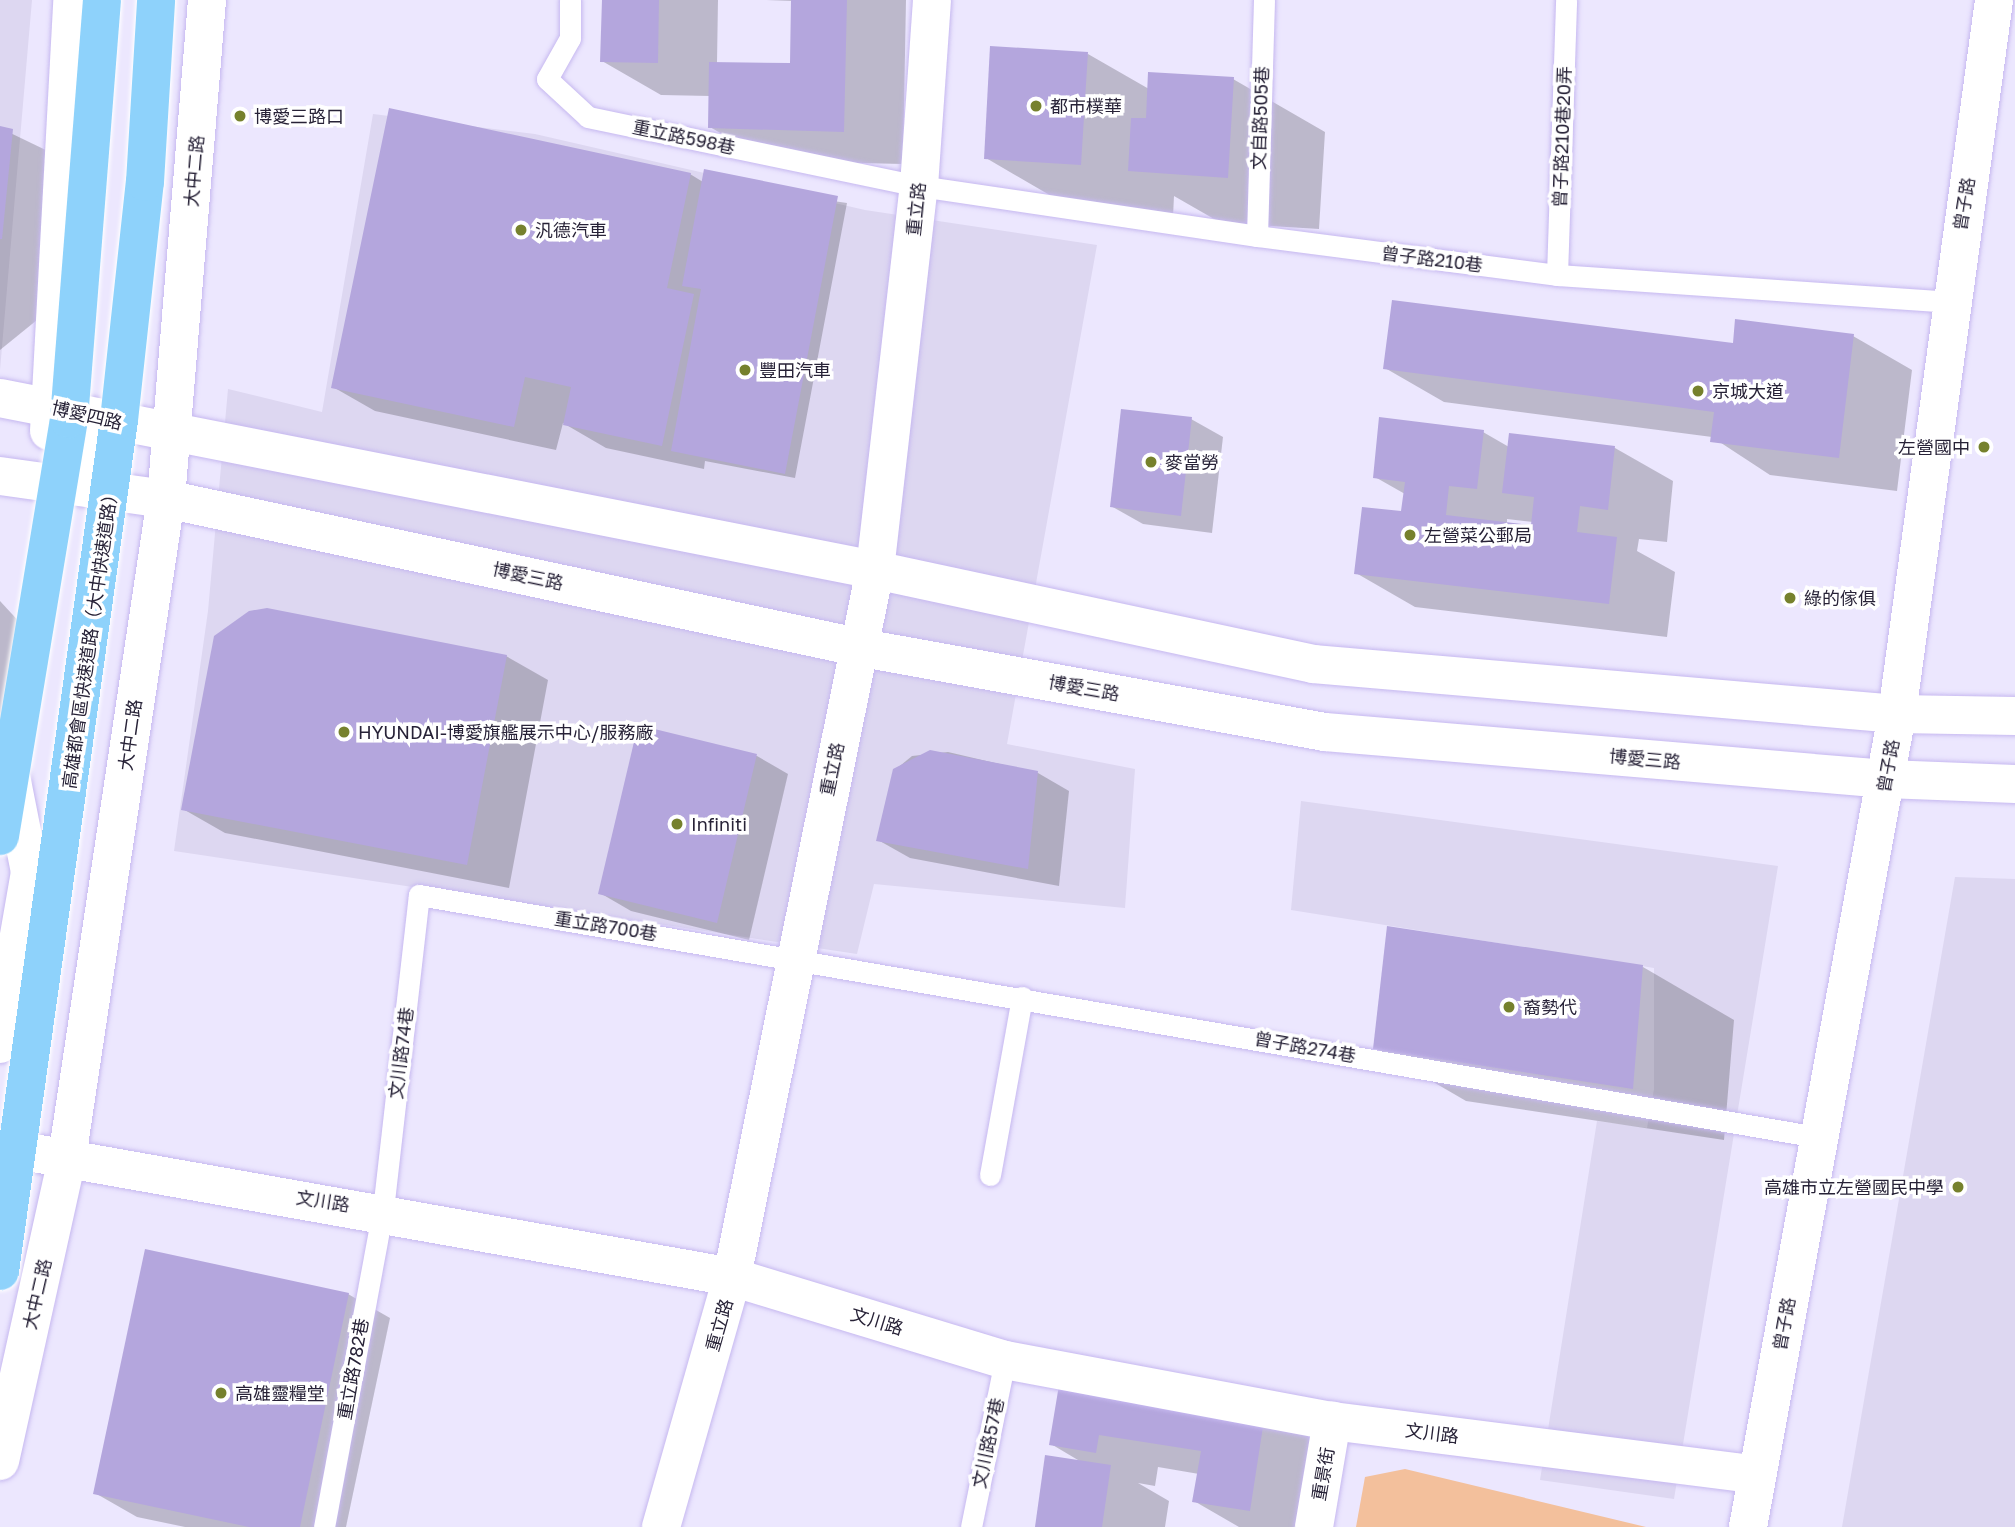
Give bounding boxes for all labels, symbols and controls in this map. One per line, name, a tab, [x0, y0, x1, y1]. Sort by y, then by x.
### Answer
street label: 文自路505巷	[1247, 66, 1273, 170]
street label: 曾子路210巷20弄	[1549, 66, 1575, 208]
place label: 都市樸華	[1050, 95, 1122, 117]
marker: 都市樸華	[1028, 98, 1044, 114]
place label: 博愛三路口	[254, 105, 344, 127]
marker: 博愛三路口	[232, 108, 248, 124]
street label: 重立路598巷	[631, 116, 737, 158]
street label: 大中二路	[180, 134, 208, 208]
street label: 曾子路	[1949, 176, 1979, 232]
street label: 重立路	[902, 181, 930, 237]
place label: 汎德汽車	[535, 219, 607, 241]
marker: 汎德汽車	[513, 222, 529, 238]
street label: 曾子路210巷	[1380, 242, 1484, 276]
place label: 豐田汽車	[759, 359, 831, 381]
marker: 豐田汽車	[737, 362, 753, 378]
place label: 京城大道	[1712, 380, 1784, 402]
marker: 京城大道	[1690, 383, 1706, 399]
street label: 博愛四路	[49, 396, 125, 434]
place label: 左營國中	[1898, 436, 1970, 458]
marker: 左營國中	[1976, 439, 1992, 455]
place label: 麥當勞	[1165, 451, 1219, 473]
marker: 麥當勞	[1143, 454, 1159, 470]
street label: 高雄都會區快速道路（大中快速道路）	[58, 484, 122, 790]
place label: 左營菜公郵局	[1424, 524, 1532, 546]
marker: 左營菜公郵局	[1402, 527, 1418, 543]
street label: 博愛三路	[491, 558, 565, 594]
place label: 綠的傢俱	[1804, 587, 1876, 609]
marker: 綠的傢俱	[1782, 590, 1798, 606]
street label: 博愛三路	[1047, 671, 1121, 705]
street label: 大中二路	[114, 698, 146, 772]
place label: HYUNDAI-博愛旗艦展示中心/服務廠	[358, 721, 653, 743]
marker: HYUNDAI-博愛旗艦展示中心/服務廠	[336, 724, 352, 740]
street label: 曾子路	[1873, 738, 1903, 794]
street label: 重立路	[816, 740, 848, 798]
street label: 博愛三路	[1608, 745, 1682, 773]
place label: Infiniti	[691, 813, 747, 835]
marker: Infiniti	[669, 816, 685, 832]
street label: 重立路700巷	[553, 907, 659, 945]
place label: 裔勢代	[1523, 996, 1577, 1018]
marker: 裔勢代	[1501, 999, 1517, 1015]
street label: 文川路74巷	[385, 1006, 417, 1100]
street label: 曾子路274巷	[1252, 1027, 1358, 1067]
place label: 高雄市立左營國民中學	[1764, 1176, 1944, 1198]
marker: 高雄市立左營國民中學	[1950, 1179, 1966, 1195]
street label: 文川路	[295, 1186, 351, 1216]
street label: 大中二路	[18, 1256, 56, 1332]
street label: 重立路	[701, 1296, 737, 1354]
street label: 曾子路	[1769, 1296, 1799, 1352]
street label: 文川路	[848, 1303, 906, 1339]
street label: 重立路782巷	[333, 1316, 373, 1422]
place label: 高雄靈糧堂	[235, 1382, 325, 1404]
marker: 高雄靈糧堂	[213, 1385, 229, 1401]
street label: 文川路57巷	[968, 1396, 1008, 1490]
street label: 文川路	[1404, 1419, 1460, 1447]
street label: 重景街	[1308, 1446, 1338, 1502]

